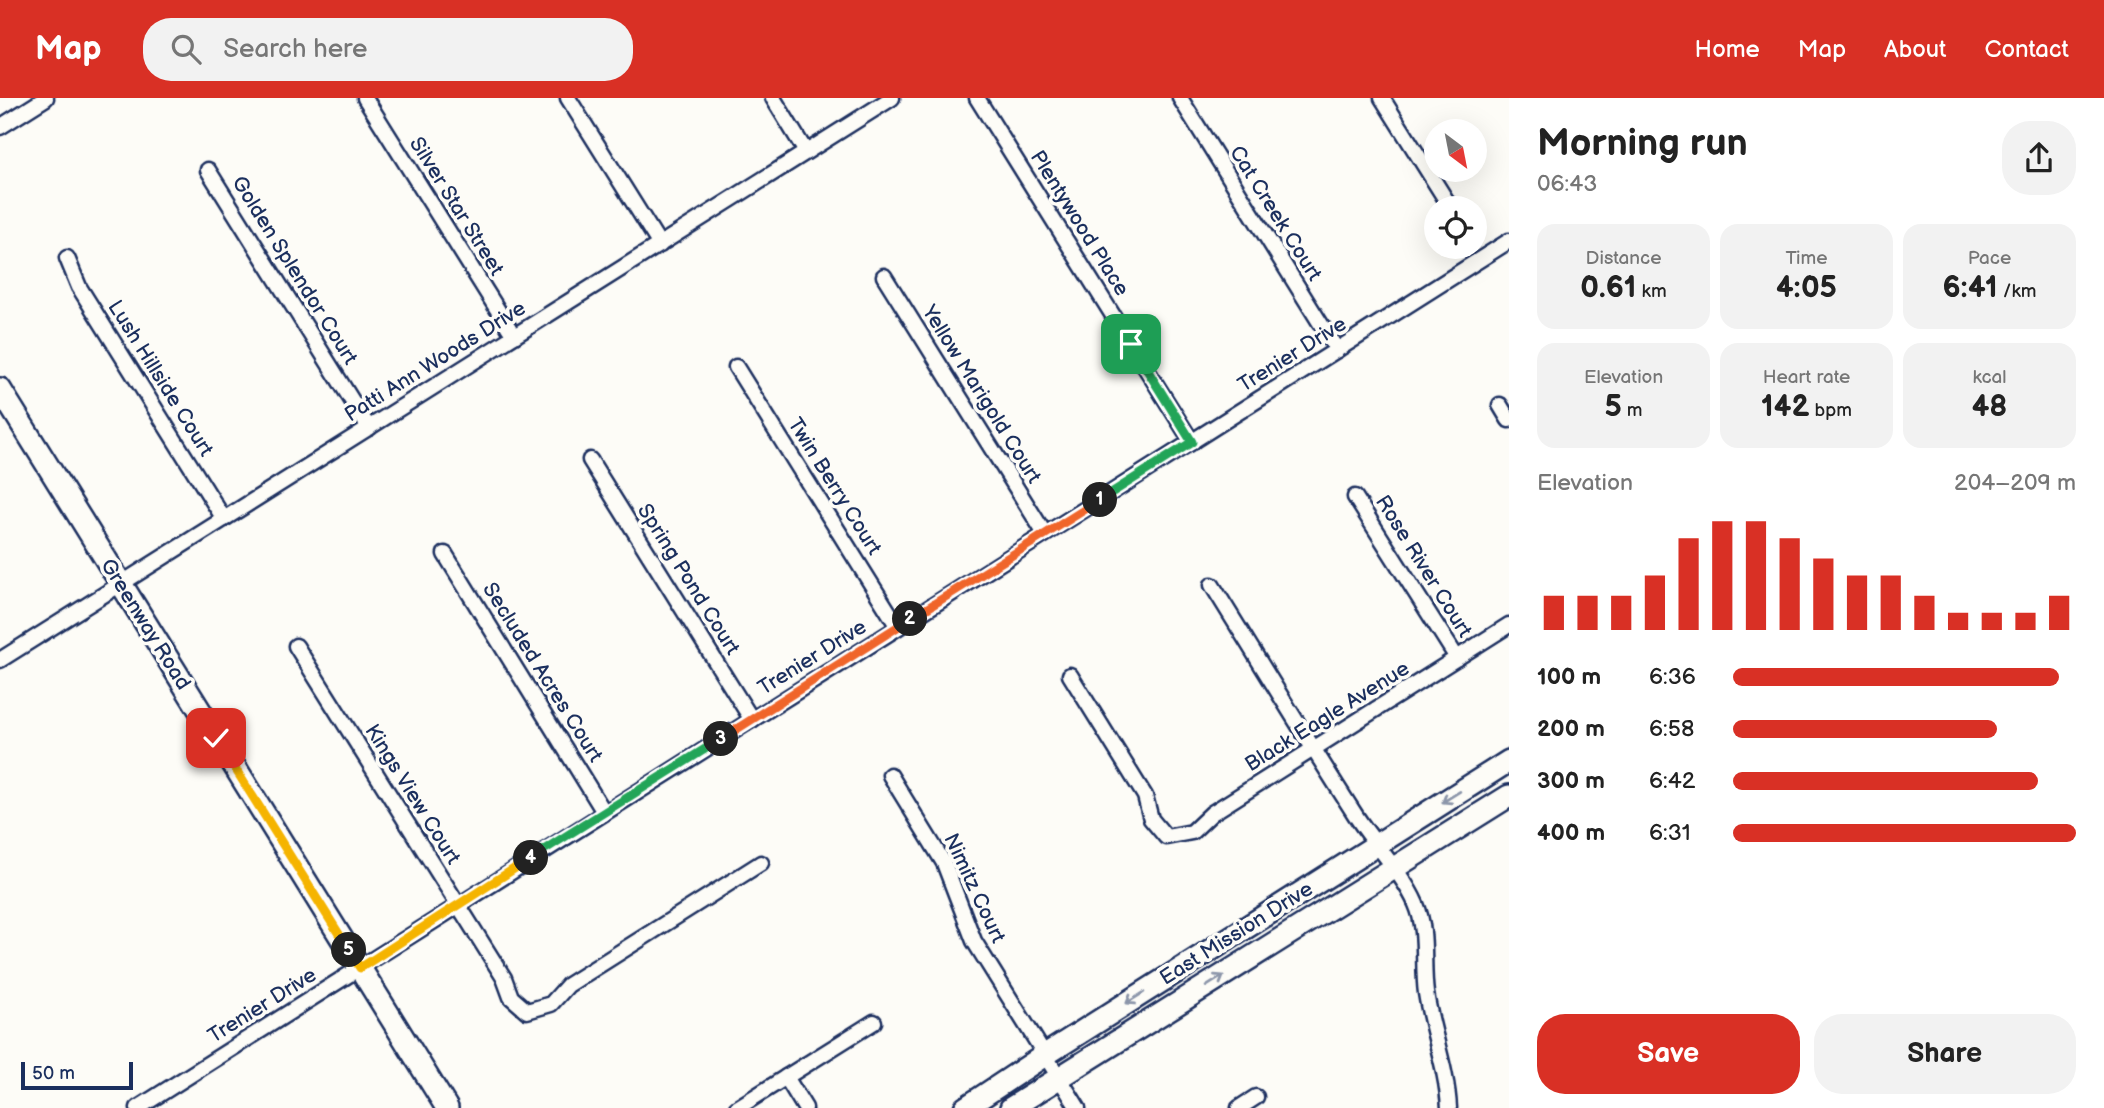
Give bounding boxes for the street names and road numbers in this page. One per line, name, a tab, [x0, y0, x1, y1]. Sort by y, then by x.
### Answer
street label: Silver Star Street	[404, 132, 509, 280]
street label: Cat Creek Court	[1224, 141, 1327, 286]
street label: Plentywood Place	[1025, 146, 1134, 301]
street label: Golden Splendor Court	[226, 171, 363, 370]
street label: Lush Hillside Court	[103, 296, 219, 461]
street label: Patti Ann Woods Drive	[340, 296, 530, 427]
street label: Yellow Marigold Court	[916, 300, 1047, 488]
street label: Trenier Drive	[1233, 311, 1351, 398]
street label: Twin Berry Court	[782, 413, 887, 560]
street label: Rose River Court	[1370, 491, 1478, 642]
street label: Spring Pond Court	[632, 499, 745, 660]
street label: Greenway Road	[95, 554, 196, 694]
street label: Secluded Acres Court	[477, 578, 608, 767]
street label: Trenier Drive	[753, 614, 871, 701]
street label: Black Eagle Avenue	[1241, 656, 1414, 777]
street label: Kings View Court	[359, 720, 466, 869]
street label: Nimitz Court	[938, 830, 1011, 947]
street label: East Mission Drive	[1155, 876, 1317, 991]
street label: Trenier Drive	[203, 962, 321, 1049]

